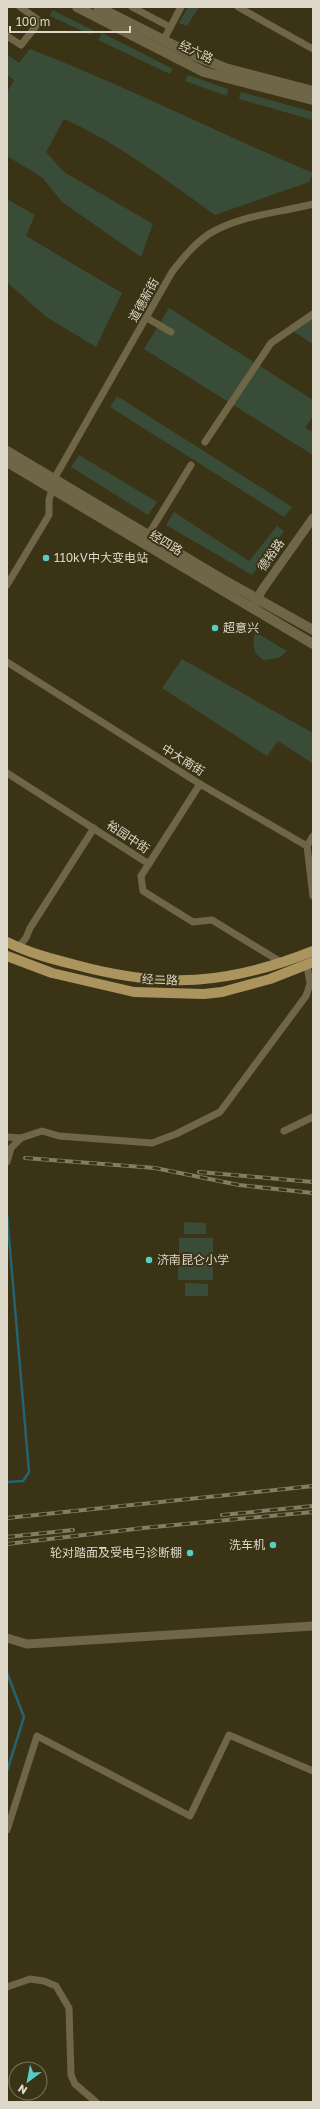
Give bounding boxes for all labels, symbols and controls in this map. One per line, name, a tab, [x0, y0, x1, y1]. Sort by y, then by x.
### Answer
scale bar	[10, 8, 130, 34]
text: 100 m	[16, 14, 50, 29]
street label: 经六路	[177, 37, 216, 66]
street label: 道德新街	[125, 275, 162, 324]
street label: 经四路	[147, 527, 186, 558]
street label: 德裕路	[254, 536, 287, 574]
place label: 110kV中大变电站	[54, 550, 148, 565]
marker: 110kV中大变电站	[41, 553, 51, 563]
place label: 超意兴	[223, 620, 259, 635]
marker: 超意兴	[210, 623, 220, 633]
street label: 中大南街	[159, 740, 208, 779]
street label: 裕园中街	[104, 817, 152, 856]
street label: 经二路	[142, 971, 178, 988]
place label: 济南昆仑小学	[157, 1252, 229, 1267]
marker: 济南昆仑小学	[144, 1255, 154, 1265]
place label: 洗车机	[229, 1537, 265, 1552]
marker: 洗车机	[268, 1540, 278, 1550]
place label: 轮对踏面及受电弓诊断棚	[50, 1545, 182, 1560]
marker: 轮对踏面及受电弓诊断棚	[185, 1548, 195, 1558]
north arrow	[8, 2061, 48, 2101]
text: N	[15, 2082, 29, 2098]

